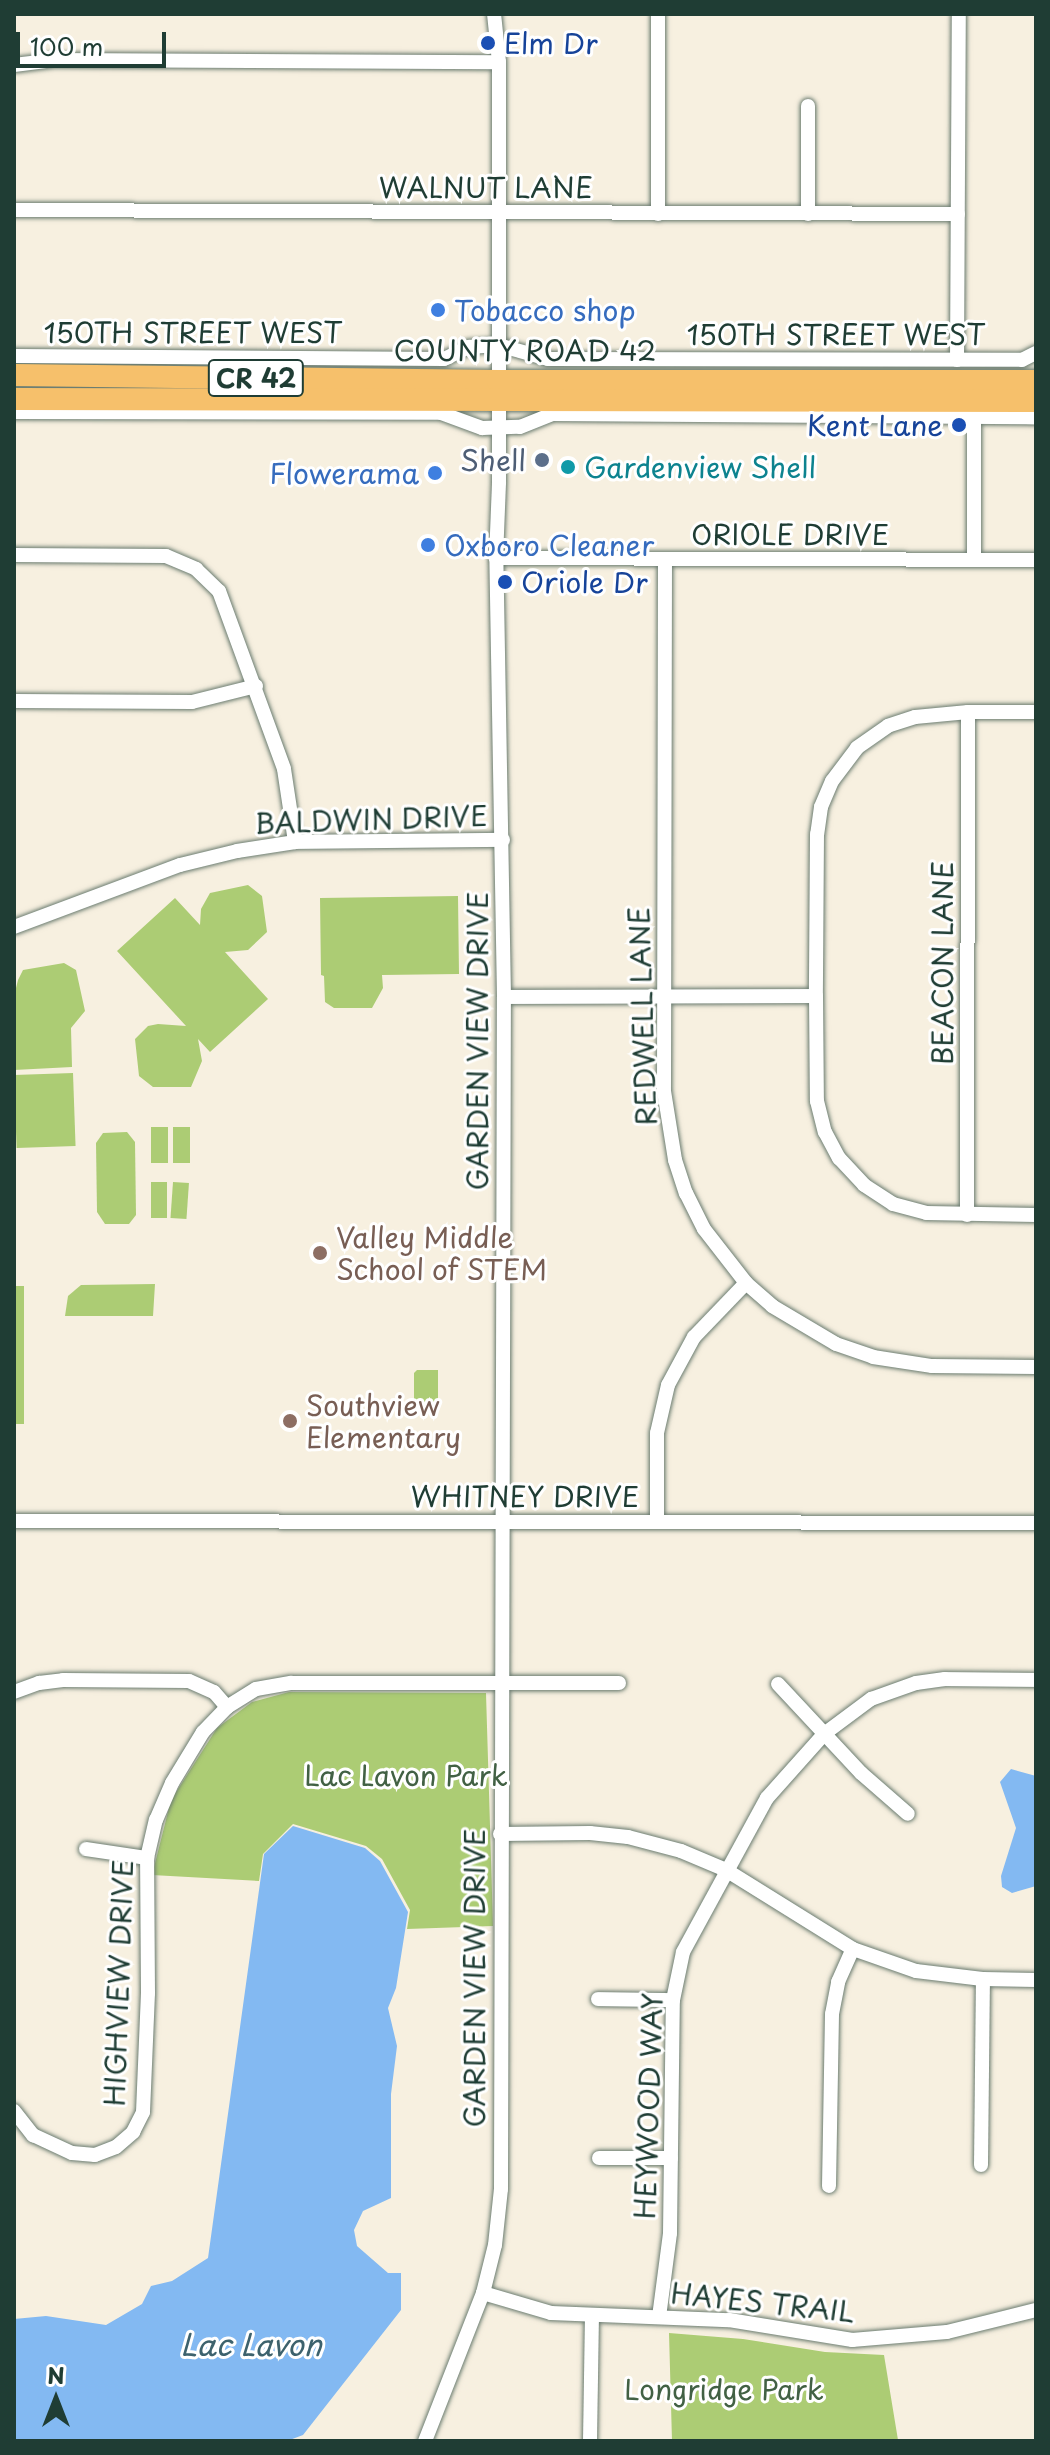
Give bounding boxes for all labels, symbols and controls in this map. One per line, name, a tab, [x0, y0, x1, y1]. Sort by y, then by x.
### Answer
scale bar	[20, 16, 170, 66]
place label: Elm Dr	[504, 26, 598, 60]
text: 100 m	[30, 28, 103, 64]
marker: Elm Dr	[479, 34, 497, 52]
street label: WALNUT LANE	[381, 170, 591, 204]
place label: Tobacco shop	[454, 293, 633, 327]
marker: Tobacco shop	[429, 301, 447, 319]
street label: 150TH STREET WEST	[43, 315, 343, 349]
street label: 150TH STREET WEST	[686, 317, 986, 351]
street label: COUNTY ROAD 42	[394, 333, 656, 367]
road number: CR 42	[206, 356, 306, 400]
place label: Kent Lane	[807, 408, 943, 442]
marker: Kent Lane	[950, 416, 968, 434]
place label: Shell	[460, 443, 526, 477]
place label: Gardenview Shell	[584, 450, 817, 484]
marker: Shell	[533, 451, 551, 469]
place label: Flowerama	[269, 456, 419, 490]
marker: Gardenview Shell	[559, 458, 577, 476]
marker: Flowerama	[426, 464, 444, 482]
street label: ORIOLE DRIVE	[690, 517, 890, 551]
place label: Oxboro Cleaner	[444, 528, 656, 562]
marker: Oxboro Cleaner	[419, 536, 437, 554]
place label: Oriole Dr	[521, 565, 649, 599]
marker: Oriole Dr	[496, 573, 514, 591]
street label: BALDWIN DRIVE	[254, 798, 488, 840]
street label: BEACON LANE	[925, 860, 959, 1066]
street label: GARDEN VIEW DRIVE	[460, 890, 494, 1192]
street label: REDWELL LANE	[621, 905, 663, 1127]
place label: Valley Middle School of STEM	[336, 1220, 549, 1286]
marker: Valley Middle School of STEM	[311, 1244, 329, 1262]
place label: Southview Elementary	[306, 1388, 461, 1454]
marker: Southview Elementary	[281, 1412, 299, 1430]
street label: WHITNEY DRIVE	[410, 1479, 640, 1513]
park label: Lac Lavon Park	[304, 1758, 508, 1792]
street label: GARDEN VIEW DRIVE	[457, 1827, 491, 2129]
street label: HIGHVIEW DRIVE	[97, 1860, 139, 2106]
street label: HEYWOOD WAY	[627, 1992, 669, 2220]
street label: HAYES TRAIL	[669, 2276, 857, 2328]
water label: Lac Lavon	[180, 2326, 322, 2362]
text: N	[47, 2358, 65, 2391]
north arrow	[16, 2359, 96, 2439]
park label: Longridge Park	[623, 2372, 825, 2406]

